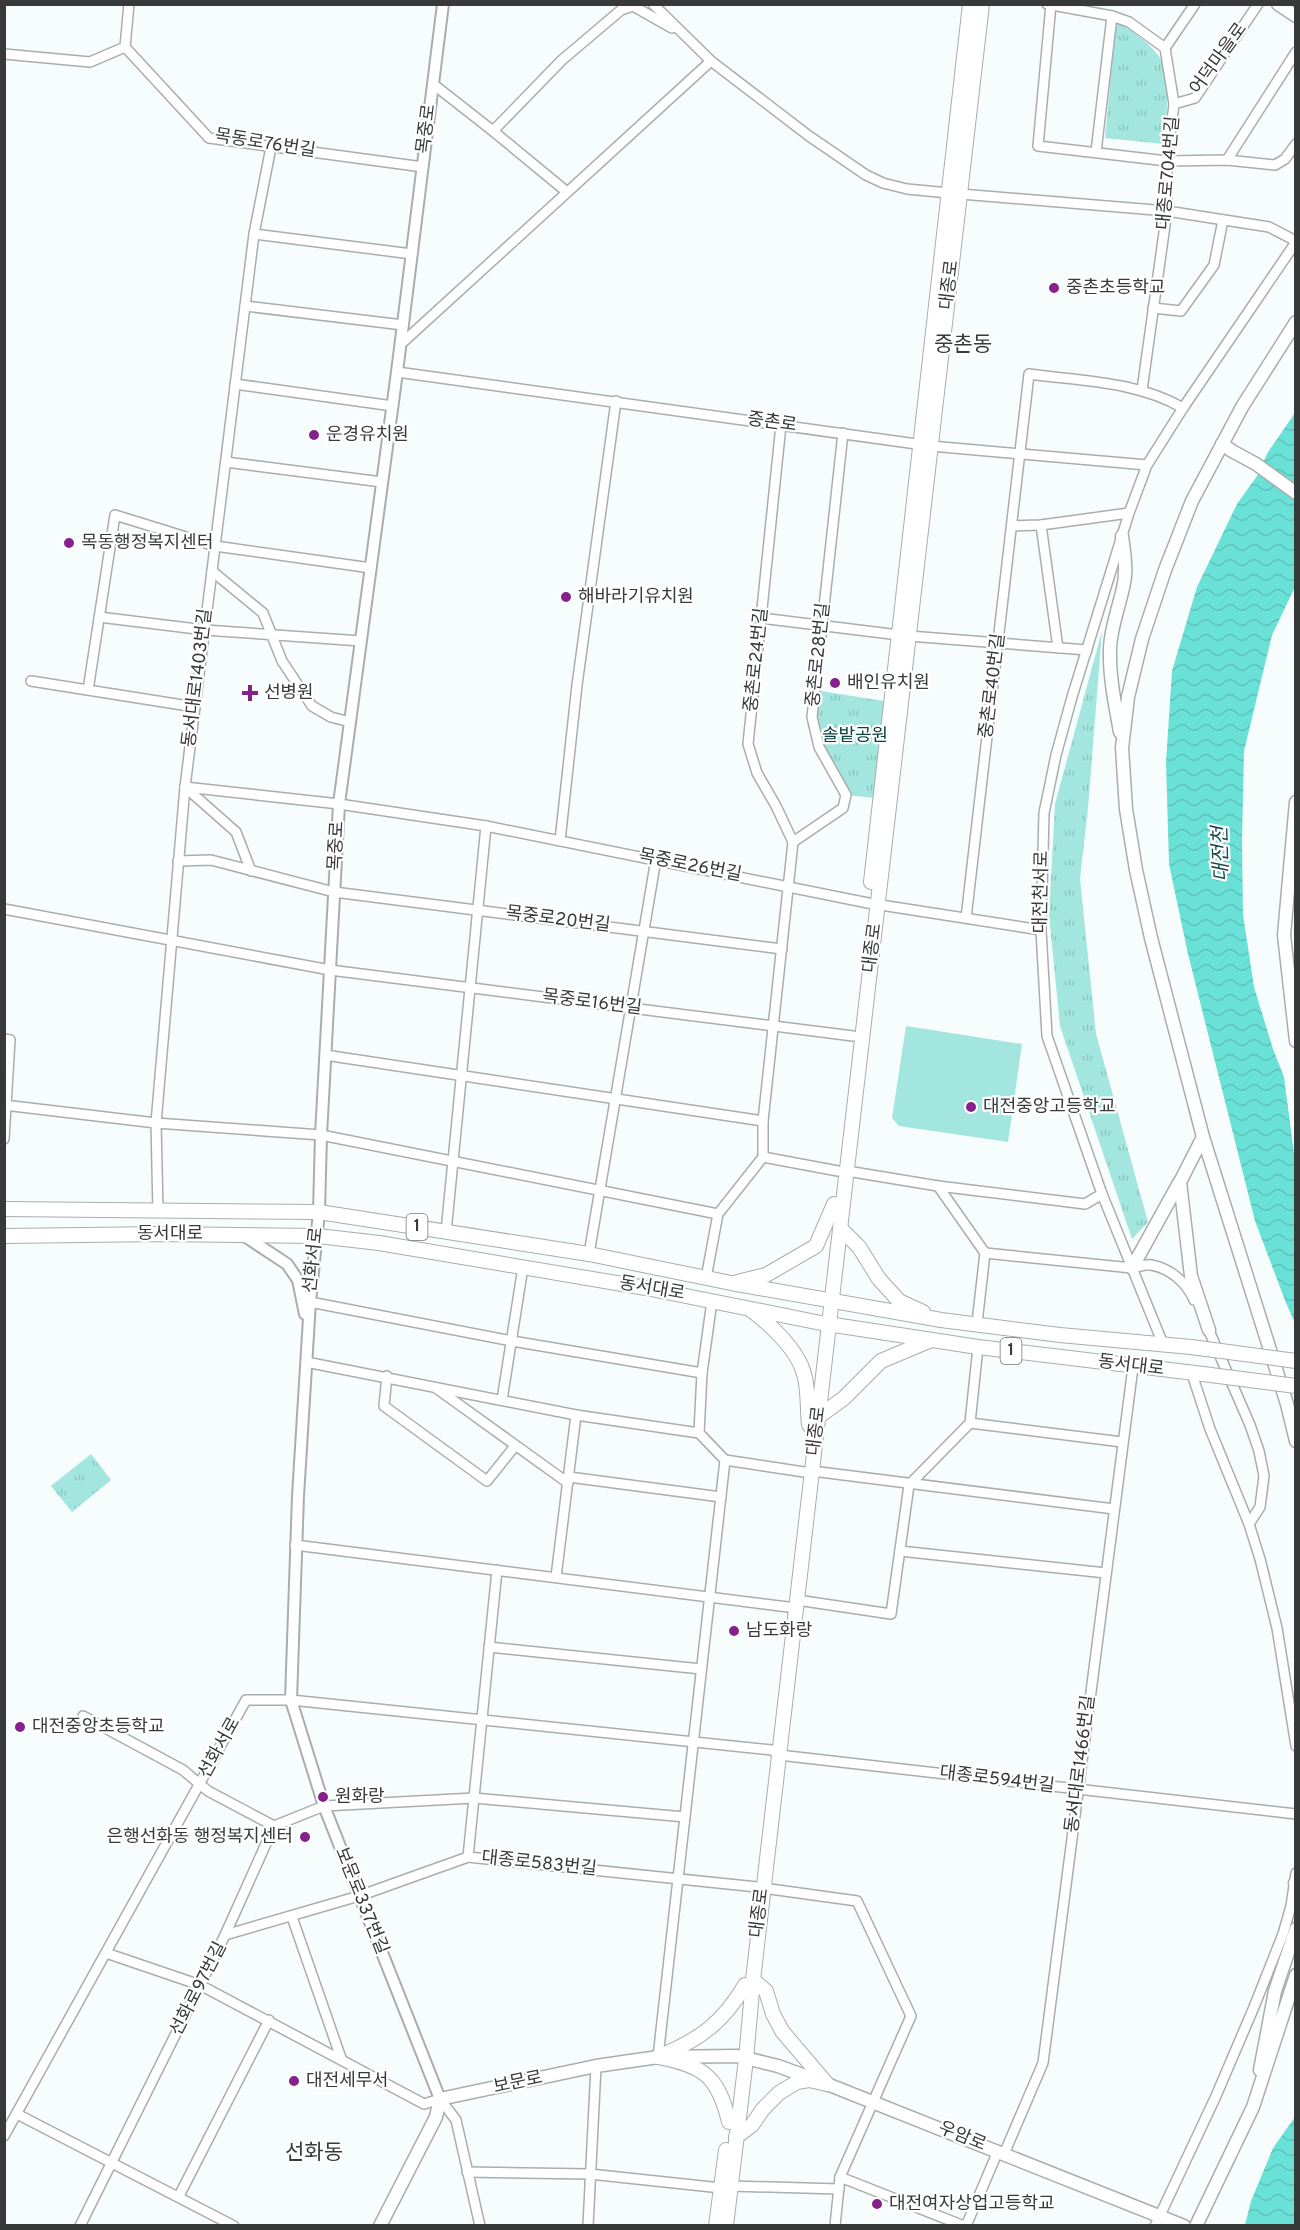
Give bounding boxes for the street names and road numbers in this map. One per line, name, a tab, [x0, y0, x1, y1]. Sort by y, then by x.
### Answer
street label: 어덕마을로	[1185, 19, 1253, 99]
street label: 목중로	[413, 103, 441, 155]
street label: 대종로704번길	[1153, 115, 1185, 231]
street label: 목동로76번길	[213, 125, 317, 163]
street label: 대종로	[936, 259, 964, 311]
street label: 중촌로	[746, 408, 798, 438]
street label: 중촌로28번길	[802, 602, 836, 708]
street label: 동서대로1403번길	[178, 607, 218, 749]
street label: 중촌로24번길	[740, 607, 774, 713]
street label: 중촌로40번길	[975, 632, 1011, 740]
street label: 목중로	[324, 821, 350, 871]
street label: 목중로26번길	[636, 845, 744, 887]
street label: 대전천서로	[1030, 850, 1054, 934]
street label: 목중로20번길	[504, 902, 612, 938]
street label: 대종로	[859, 922, 887, 974]
street label: 목중로16번길	[541, 985, 643, 1021]
road number: 1	[406, 1214, 428, 1240]
street label: 동서대로	[137, 1223, 203, 1246]
street label: 선화서로	[299, 1226, 329, 1294]
street label: 동서대로	[617, 1272, 687, 1306]
road number: 1	[1000, 1338, 1022, 1364]
street label: 동서대로	[1097, 1351, 1165, 1381]
street label: 대종로	[803, 1405, 831, 1457]
street label: 동서대로1466번길	[1061, 1694, 1101, 1834]
street label: 선화서로	[194, 1713, 246, 1783]
street label: 대종로594번길	[938, 1762, 1056, 1798]
street label: 보문로337번길	[329, 1844, 393, 1958]
street label: 대종로583번길	[480, 1847, 598, 1881]
street label: 대종로	[746, 1887, 774, 1939]
street label: 선화로97번길	[166, 1938, 232, 2040]
street label: 보문로	[491, 2067, 545, 2099]
street label: 우암로	[935, 2117, 989, 2157]

